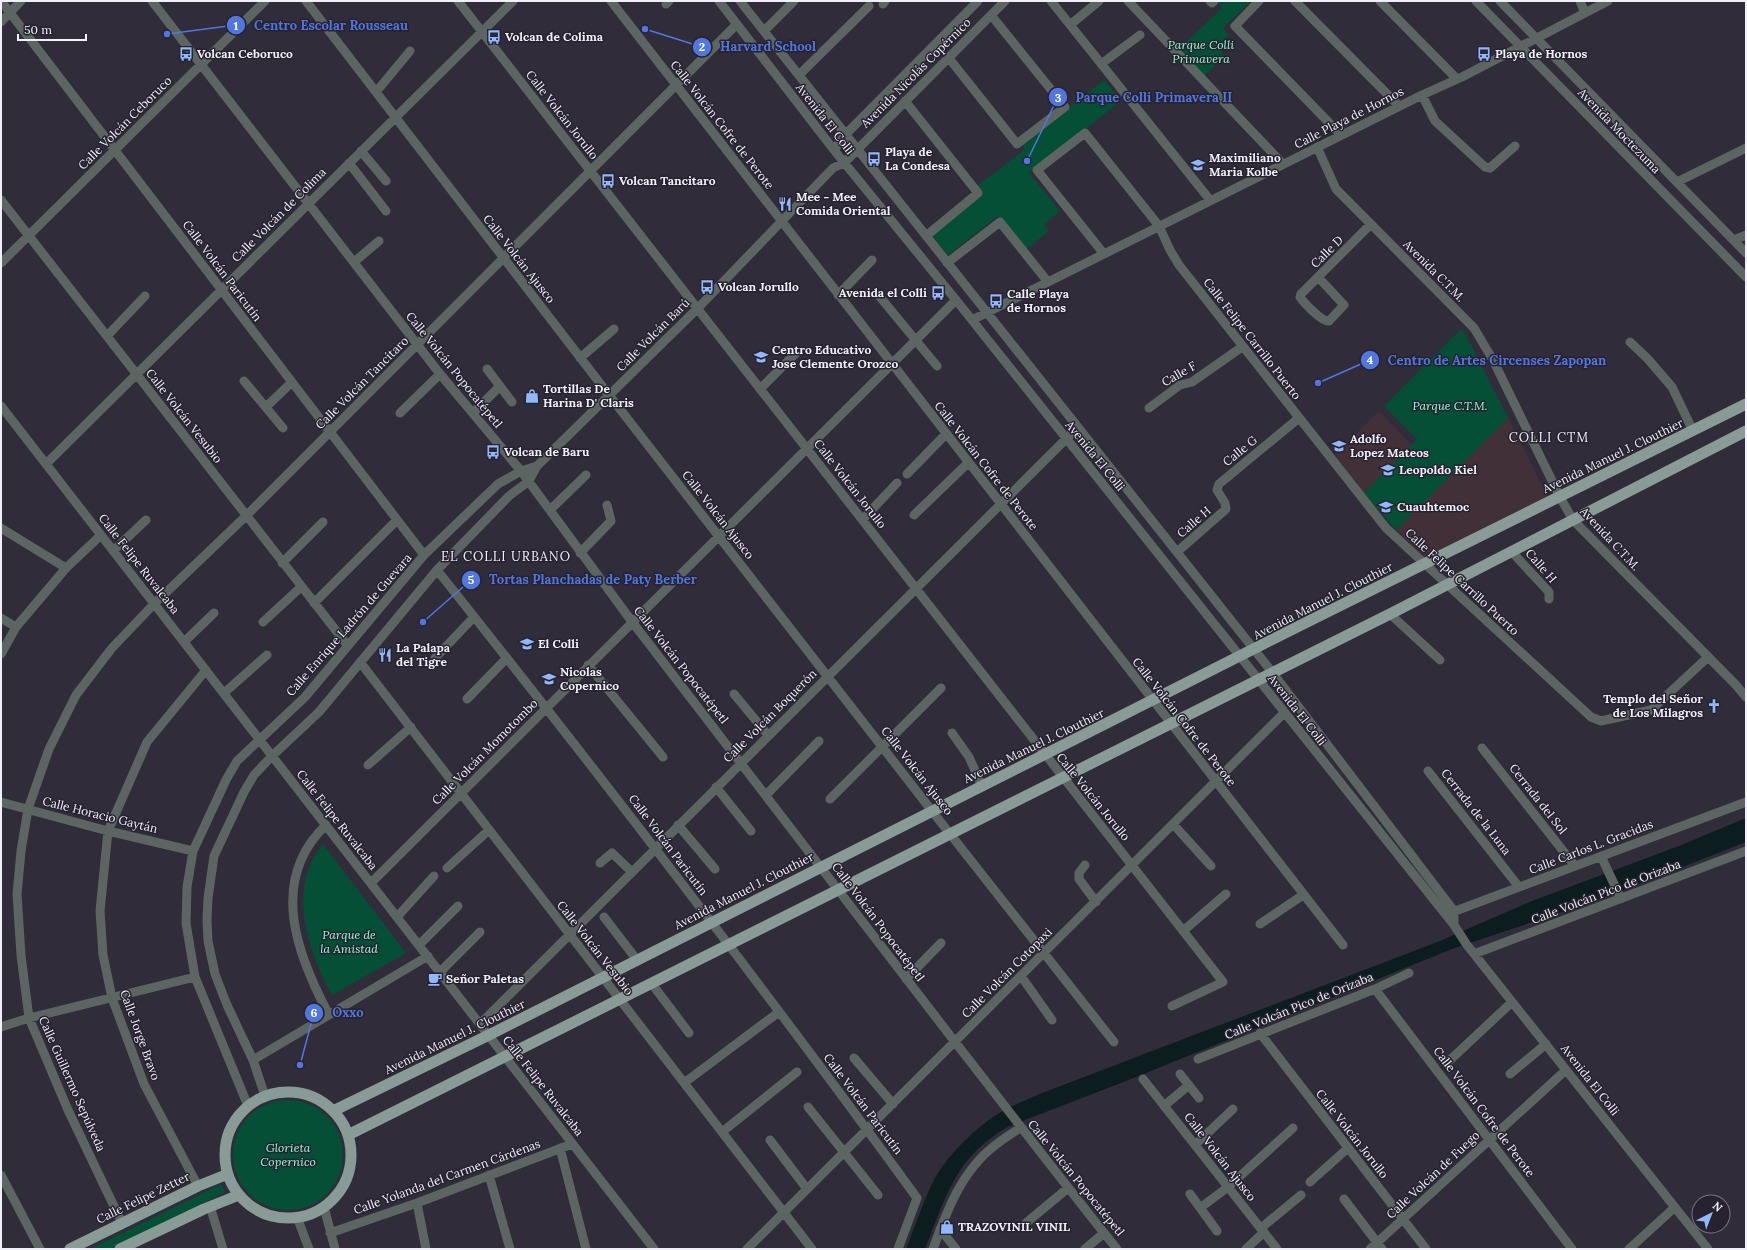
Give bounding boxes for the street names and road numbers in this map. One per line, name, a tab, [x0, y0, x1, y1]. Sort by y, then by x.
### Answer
street label: Avenida Nicolás Copérnico	[857, 15, 974, 131]
street label: Calle Volcán Cofre de Perote	[667, 57, 778, 192]
street label: Calle Volcán Jorullo	[523, 67, 602, 162]
street label: Calle Volcán Ceboruco	[75, 73, 175, 173]
street label: Avenida El Colli	[792, 79, 858, 157]
street label: Calle Playa de Hornos	[1291, 83, 1406, 152]
street label: Avenida Moctezuma	[1574, 84, 1664, 176]
street label: Calle Volcán de Colima	[228, 164, 329, 265]
street label: Calle Volcán Ajusco	[480, 211, 559, 306]
street label: Calle Volcán Paricutín	[180, 217, 265, 324]
street label: Calle D	[1307, 232, 1346, 271]
street label: Avenida C.T.M.	[1400, 236, 1468, 305]
street label: Calle Felipe Carrillo Puerto	[1200, 275, 1304, 402]
street label: Calle Volcán Barú	[613, 295, 692, 374]
street label: Calle Volcán Popocatépetl	[403, 309, 506, 431]
street label: Calle Volcán Tancítaro	[312, 333, 411, 432]
street label: Calle F	[1159, 358, 1199, 389]
street label: Calle Volcán Vesubio	[143, 366, 226, 466]
street label: Calle Volcán Cofre de Perote	[931, 398, 1042, 533]
street label: Avenida Manuel J. Clouthier	[1539, 415, 1686, 497]
street label: Avenida El Colli	[1062, 417, 1128, 494]
street label: Calle G	[1219, 432, 1260, 469]
street label: Calle Volcán Jorullo	[811, 436, 890, 531]
street label: Calle Volcán Ajusco	[679, 467, 758, 562]
street label: Calle H	[1174, 503, 1214, 540]
street label: Avenida C.T.M.	[1576, 503, 1644, 574]
street label: Calle Felipe Ruvalcaba	[96, 511, 183, 617]
street label: Calle Felipe Carrillo Puerto	[1402, 525, 1522, 638]
street label: Calle H	[1523, 546, 1560, 586]
street label: Calle Enrique Ladrón de Guevara	[283, 550, 415, 699]
street label: Avenida Manuel J. Clouthier	[1250, 558, 1396, 643]
street label: Calle Volcán Popocatépetl	[631, 603, 732, 726]
street label: Calle Volcán Cofre de Perote	[1129, 654, 1240, 789]
street label: Calle Volcán Boquerón	[720, 666, 819, 765]
street label: Avenida El Colli	[1264, 670, 1330, 748]
street label: Calle Volcán Momotombo	[429, 696, 541, 808]
street label: Avenida Manuel J. Clouthier	[960, 705, 1107, 787]
street label: Calle Volcán Ajusco	[878, 723, 957, 818]
street label: Calle Volcán Jorullo	[1053, 750, 1133, 844]
street label: Cerrada del Sol	[1506, 761, 1571, 837]
street label: Cerrada de la Luna	[1438, 766, 1515, 858]
street label: Calle Felipe Ruvalcaba	[294, 767, 381, 873]
street label: Calle Volcán Paricutín	[626, 791, 711, 898]
street label: Calle Horacio Gaytán	[41, 793, 159, 836]
street label: Calle Carlos L. Gracidas	[1527, 816, 1655, 877]
street label: Avenida Manuel J. Clouthier	[671, 848, 817, 933]
street label: Calle Volcán Pico de Orizaba	[1529, 856, 1683, 927]
street label: Calle Volcán Popocatépetl	[829, 859, 928, 984]
street label: Calle Volcán Vesubio	[554, 898, 637, 998]
street label: Calle Volcán Cotopaxi	[958, 924, 1055, 1021]
street label: Calle Volcán Pico de Orizaba	[1222, 969, 1375, 1042]
street label: Calle Jorge Bravo	[117, 988, 164, 1082]
street label: Avenida Manuel J. Clouthier	[381, 996, 528, 1078]
street label: Calle Guillermo Sepúlveda	[36, 1014, 109, 1154]
street label: Calle Felipe Ruvalcaba	[500, 1033, 587, 1139]
street label: Avenida El Colli	[1557, 1040, 1623, 1118]
street label: Calle Volcán Cofre de Perote	[1430, 1044, 1539, 1180]
street label: Calle Volcán Paricutín	[821, 1050, 906, 1157]
street label: Calle Volcán Jorullo	[1313, 1086, 1392, 1181]
street label: Calle Volcán Ajusco	[1181, 1109, 1260, 1204]
street label: Calle Volcán Popocatépetl	[1025, 1117, 1128, 1239]
street label: Calle Volcán de Fuego	[1383, 1128, 1482, 1222]
street label: Calle Yolanda del Carmen Cárdenas	[351, 1136, 543, 1217]
street label: Calle Felipe Zetter	[94, 1168, 193, 1227]

